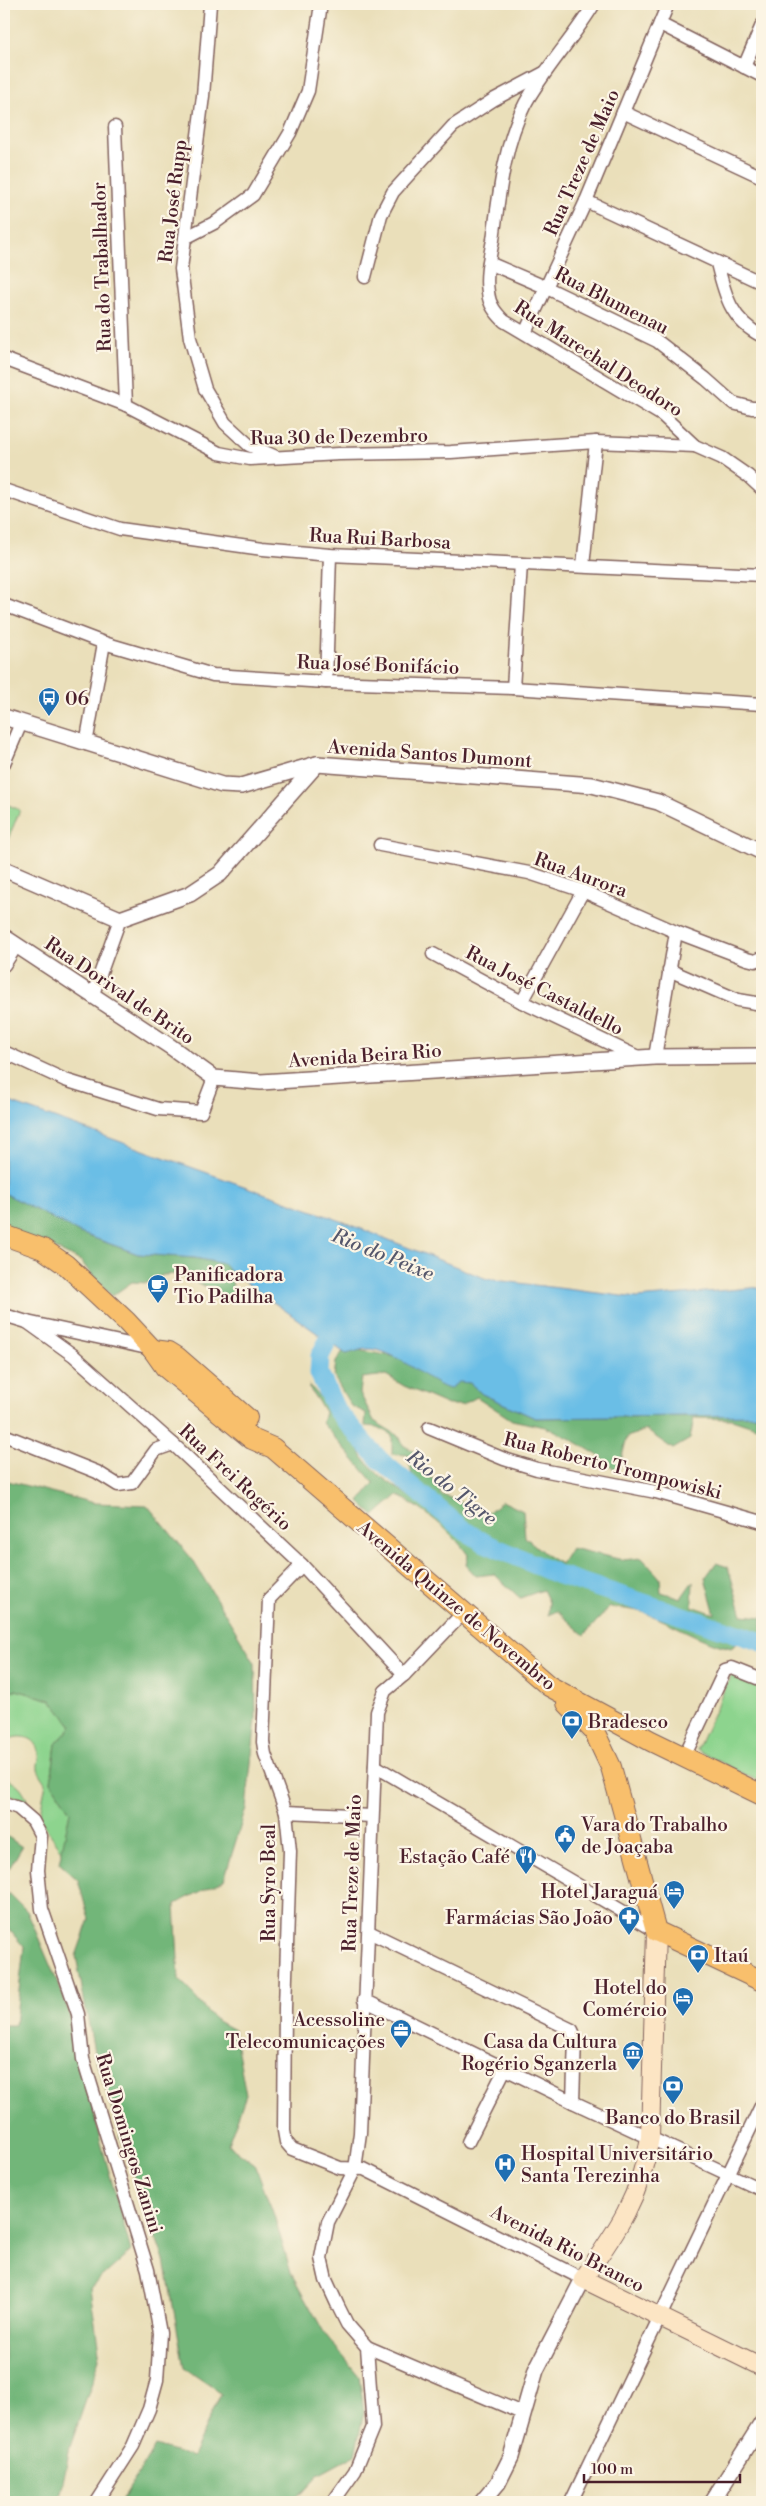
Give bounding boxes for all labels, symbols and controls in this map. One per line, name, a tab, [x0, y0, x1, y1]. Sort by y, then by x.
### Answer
street label: Rua Treze de Maio	[539, 85, 625, 239]
street label: Rua José Rupp	[154, 138, 192, 264]
street label: Rua do Trabalhador	[87, 182, 117, 352]
street label: Rua Blumenau	[550, 262, 673, 340]
street label: Rua Marechal Deodoro	[509, 295, 687, 422]
street label: Rua 30 de Dezembro	[250, 423, 428, 451]
street label: Rua Rui Barbosa	[308, 523, 452, 555]
street label: Rua José Bonifácio	[296, 650, 460, 680]
bus stop icon: 06	[37, 686, 61, 717]
place label: 06	[65, 687, 89, 711]
street label: Avenida Santos Dumont	[326, 735, 533, 773]
street label: Rua Aurora	[531, 847, 631, 903]
street label: Rua Dorival de Brito	[40, 932, 199, 1050]
street label: Rua José Castaldello	[462, 941, 627, 1041]
street label: Avenida Beira Rio	[287, 1039, 443, 1073]
water label: Rio do Peixe	[327, 1223, 438, 1287]
place label: Panificadora Tio Padilha	[174, 1263, 284, 1309]
cafe icon: Panificadora Tio Padilha	[146, 1273, 170, 1304]
street label: Rua Frei Rogério	[174, 1419, 297, 1536]
street label: Rua Roberto Trompowiski	[501, 1427, 725, 1505]
water label: Rio do Tigre	[400, 1444, 502, 1532]
street label: Avenida Quinze de Novembro	[351, 1515, 561, 1696]
bank icon: Bradesco	[560, 1709, 584, 1740]
place label: Bradesco	[587, 1710, 668, 1734]
street label: Rua Treze de Maio	[337, 1794, 367, 1952]
place label: Vara do Trabalho de Joaçaba	[580, 1813, 728, 1859]
public building icon: Vara do Trabalho de Joaçaba	[553, 1823, 577, 1854]
street label: Rua Syro Beal	[257, 1824, 281, 1942]
restaurant icon: Estação Café	[514, 1844, 538, 1875]
place label: Estação Café	[399, 1845, 510, 1869]
hotel icon: Hotel Jaraguá	[662, 1879, 686, 1910]
place label: Hotel Jaraguá	[541, 1880, 658, 1904]
pharmacy icon: Farmácias São João	[617, 1905, 641, 1936]
place label: Farmácias São João	[445, 1906, 613, 1930]
bank icon: Itaú	[686, 1943, 710, 1974]
place label: Itaú	[714, 1944, 749, 1968]
place label: Hotel do Comércio	[583, 1976, 667, 2022]
hotel icon: Hotel do Comércio	[671, 1986, 695, 2017]
place label: Acessoline Telecomunicações	[226, 2008, 385, 2054]
office icon: Acessoline Telecomunicações	[389, 2018, 413, 2049]
place label: Casa da Cultura Rogério Sganzerla	[461, 2030, 617, 2076]
museum icon: Casa da Cultura Rogério Sganzerla	[621, 2040, 645, 2071]
street label: Rua Domingos Zanini	[90, 2050, 168, 2236]
bank icon: Banco do Brasil	[661, 2074, 685, 2105]
place label: Banco do Brasil	[604, 2106, 741, 2130]
place label: Hospital Universitário Santa Terezinha	[521, 2142, 713, 2188]
hospital icon: Hospital Universitário Santa Terezinha	[493, 2152, 517, 2183]
street label: Avenida Rio Branco	[486, 2199, 648, 2298]
scale bar	[584, 2451, 740, 2483]
text: 100 m	[591, 2460, 633, 2479]

